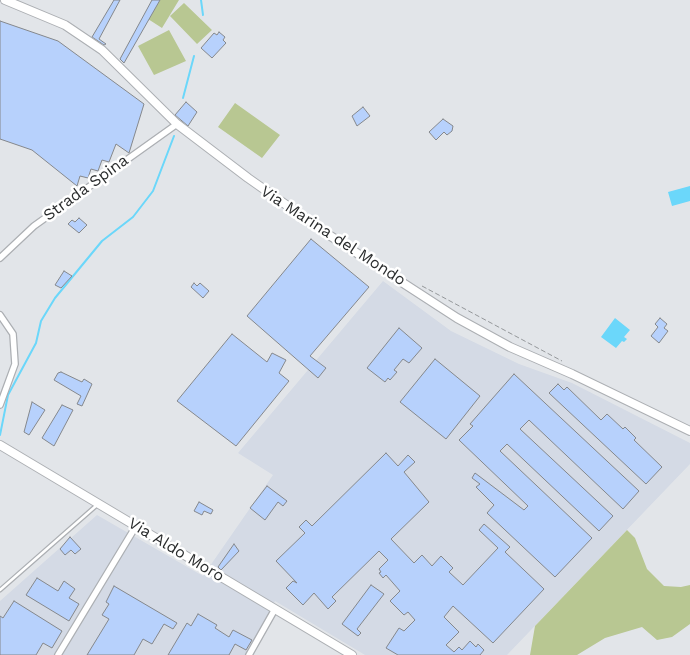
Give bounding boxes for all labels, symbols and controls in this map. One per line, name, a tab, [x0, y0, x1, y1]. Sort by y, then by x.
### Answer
street label: Strada Spina	[40, 151, 132, 225]
street label: Via Marina del Mondo	[257, 182, 409, 290]
street label: Via Aldo Moro	[124, 514, 228, 586]

